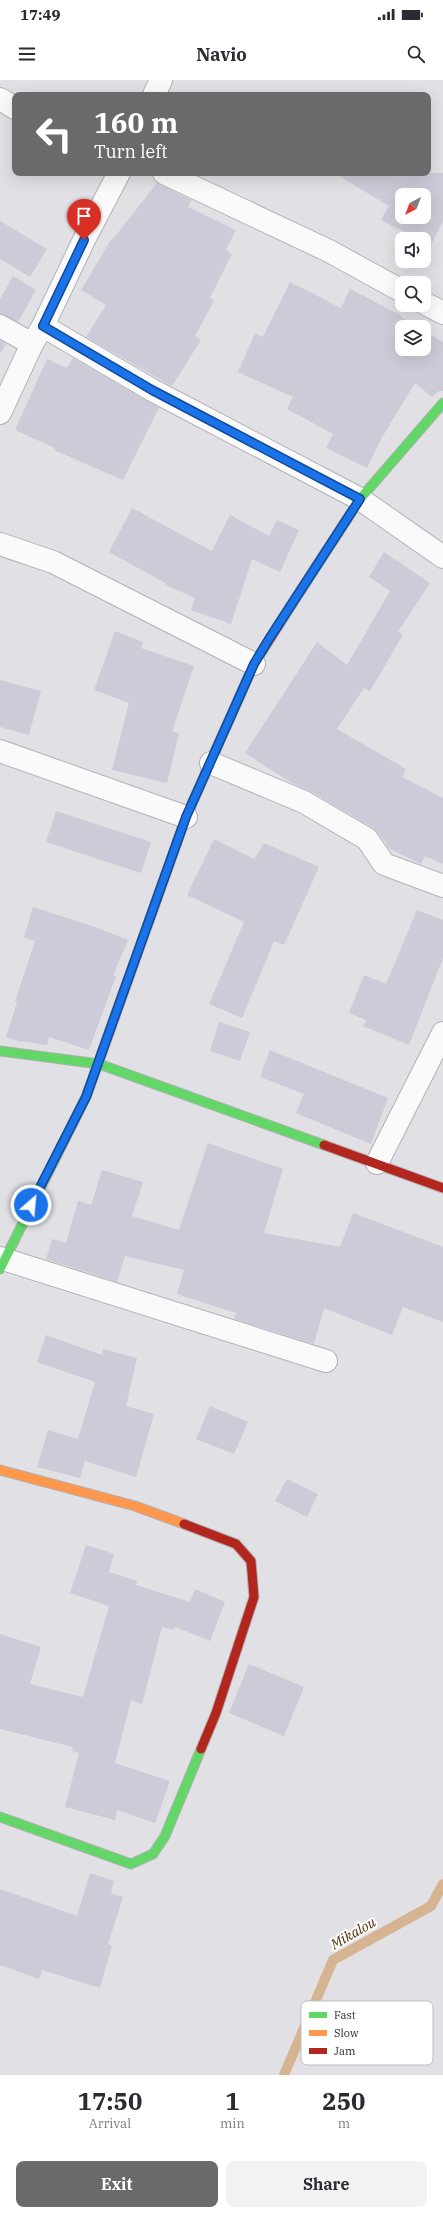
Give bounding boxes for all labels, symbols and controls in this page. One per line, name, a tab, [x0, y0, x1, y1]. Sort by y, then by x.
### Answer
text: 17:49	[20, 5, 61, 24]
icon: menu	[16, 43, 38, 65]
text: Navio	[196, 43, 247, 66]
icon: search	[405, 43, 427, 65]
text: 160 m	[94, 104, 178, 141]
icon: left	[28, 108, 80, 160]
text: Turn left	[94, 140, 168, 163]
north arrow	[395, 188, 431, 224]
map controls	[395, 188, 431, 356]
pin	[67, 199, 101, 240]
icon: arrive	[73, 205, 95, 227]
button: sound	[395, 232, 431, 268]
button: search	[395, 276, 431, 312]
button: layers	[395, 320, 431, 356]
position arrow	[10, 1184, 52, 1226]
water label: Mikalou	[326, 1913, 379, 1954]
legend	[301, 2001, 433, 2065]
text: Fast	[334, 2008, 356, 2022]
text: Slow	[334, 2026, 359, 2040]
text: Jam	[334, 2044, 356, 2058]
text: 17:50	[78, 2085, 142, 2117]
text: 1	[225, 2085, 240, 2117]
text: 250	[322, 2085, 365, 2117]
text: Arrival	[89, 2115, 131, 2132]
text: min	[220, 2115, 245, 2132]
text: m	[338, 2115, 350, 2132]
button: Exit	[16, 2161, 218, 2207]
button: Share	[226, 2161, 427, 2207]

